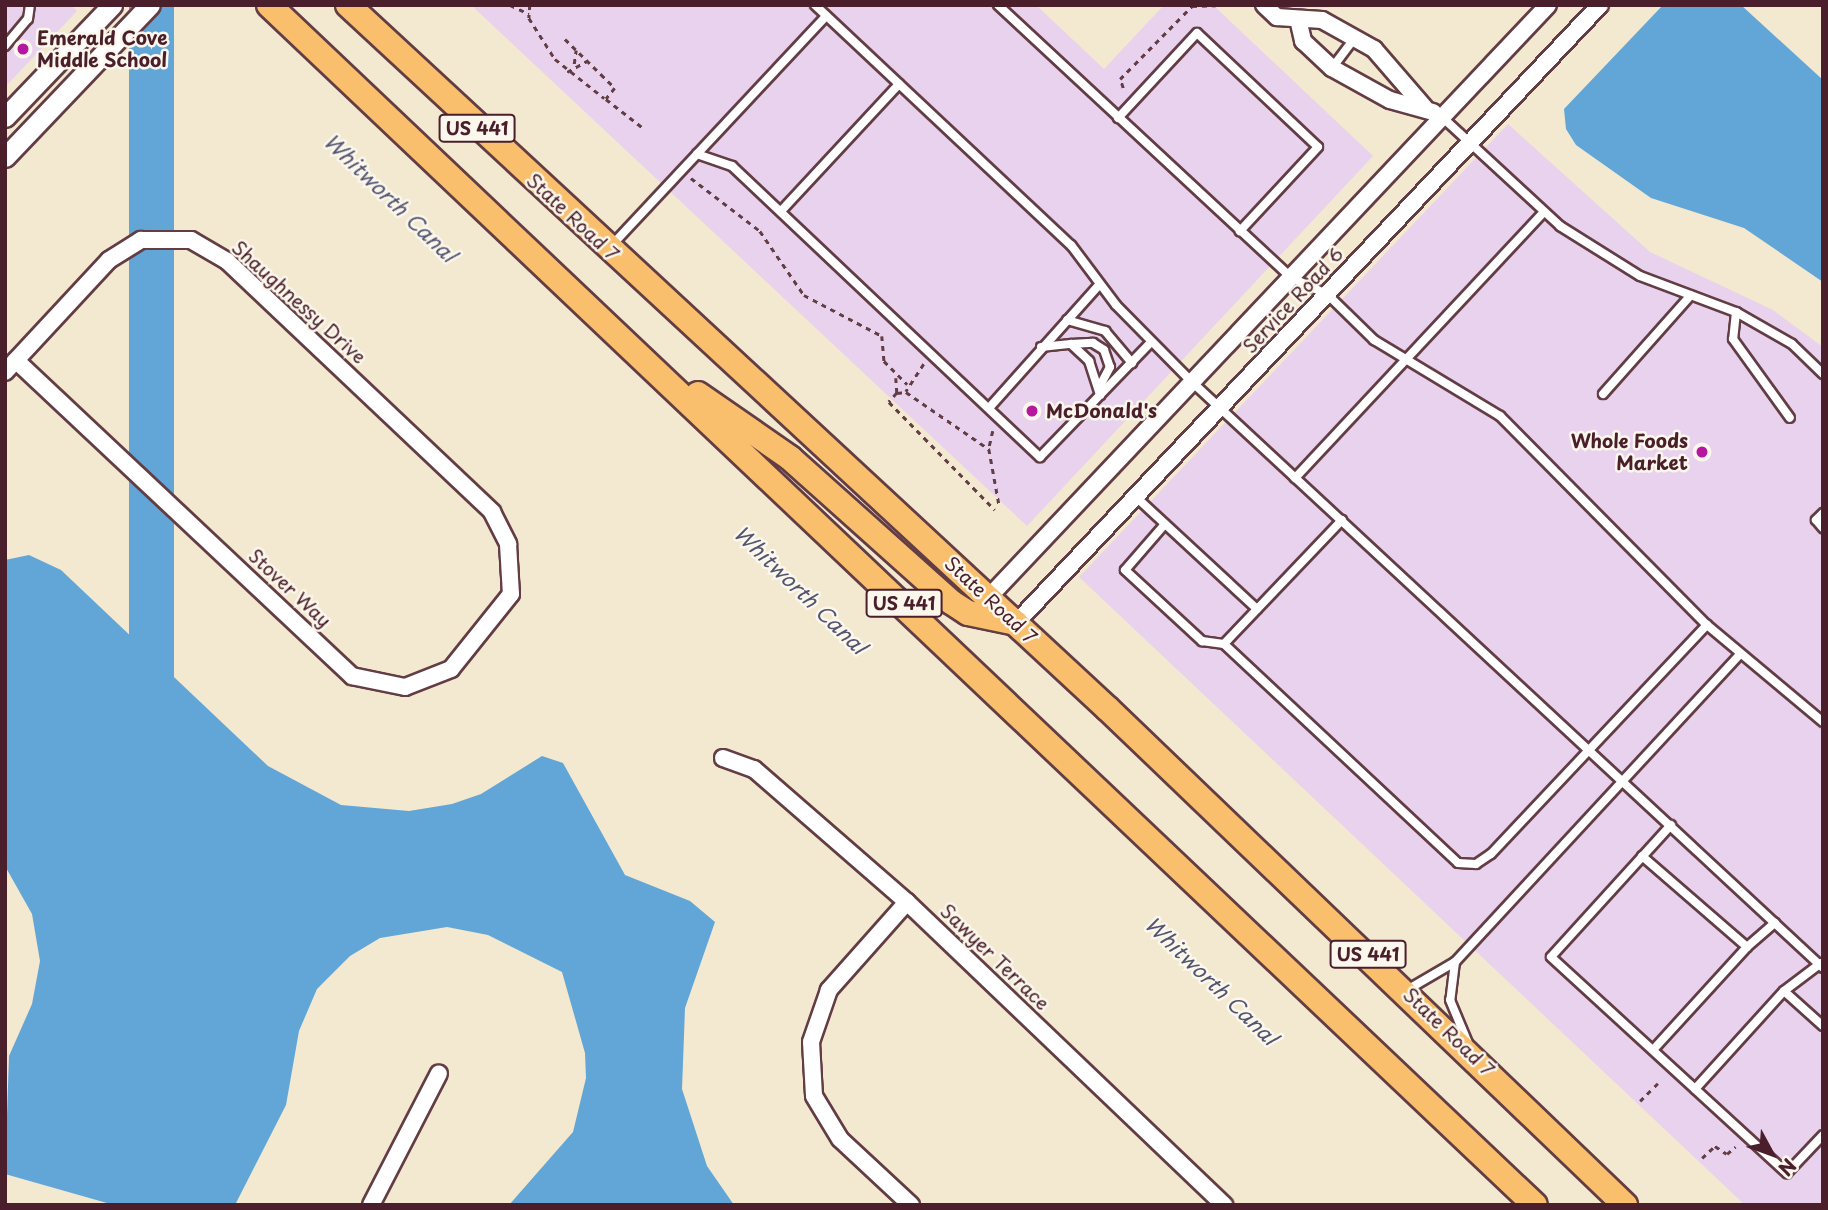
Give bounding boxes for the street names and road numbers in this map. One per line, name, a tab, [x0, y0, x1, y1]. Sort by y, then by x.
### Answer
road number: US 441	[438, 113, 516, 142]
street label: State Road 7	[522, 168, 624, 266]
street label: Shaughnessy Drive	[227, 236, 371, 368]
street label: Service Road 6	[1238, 243, 1348, 357]
street label: Stover Way	[244, 544, 336, 632]
street label: State Road 7	[940, 551, 1042, 649]
road number: US 441	[866, 588, 942, 618]
street label: Sawyer Terrace	[936, 899, 1054, 1015]
road number: US 441	[1330, 939, 1406, 968]
street label: State Road 7	[1399, 983, 1499, 1081]

